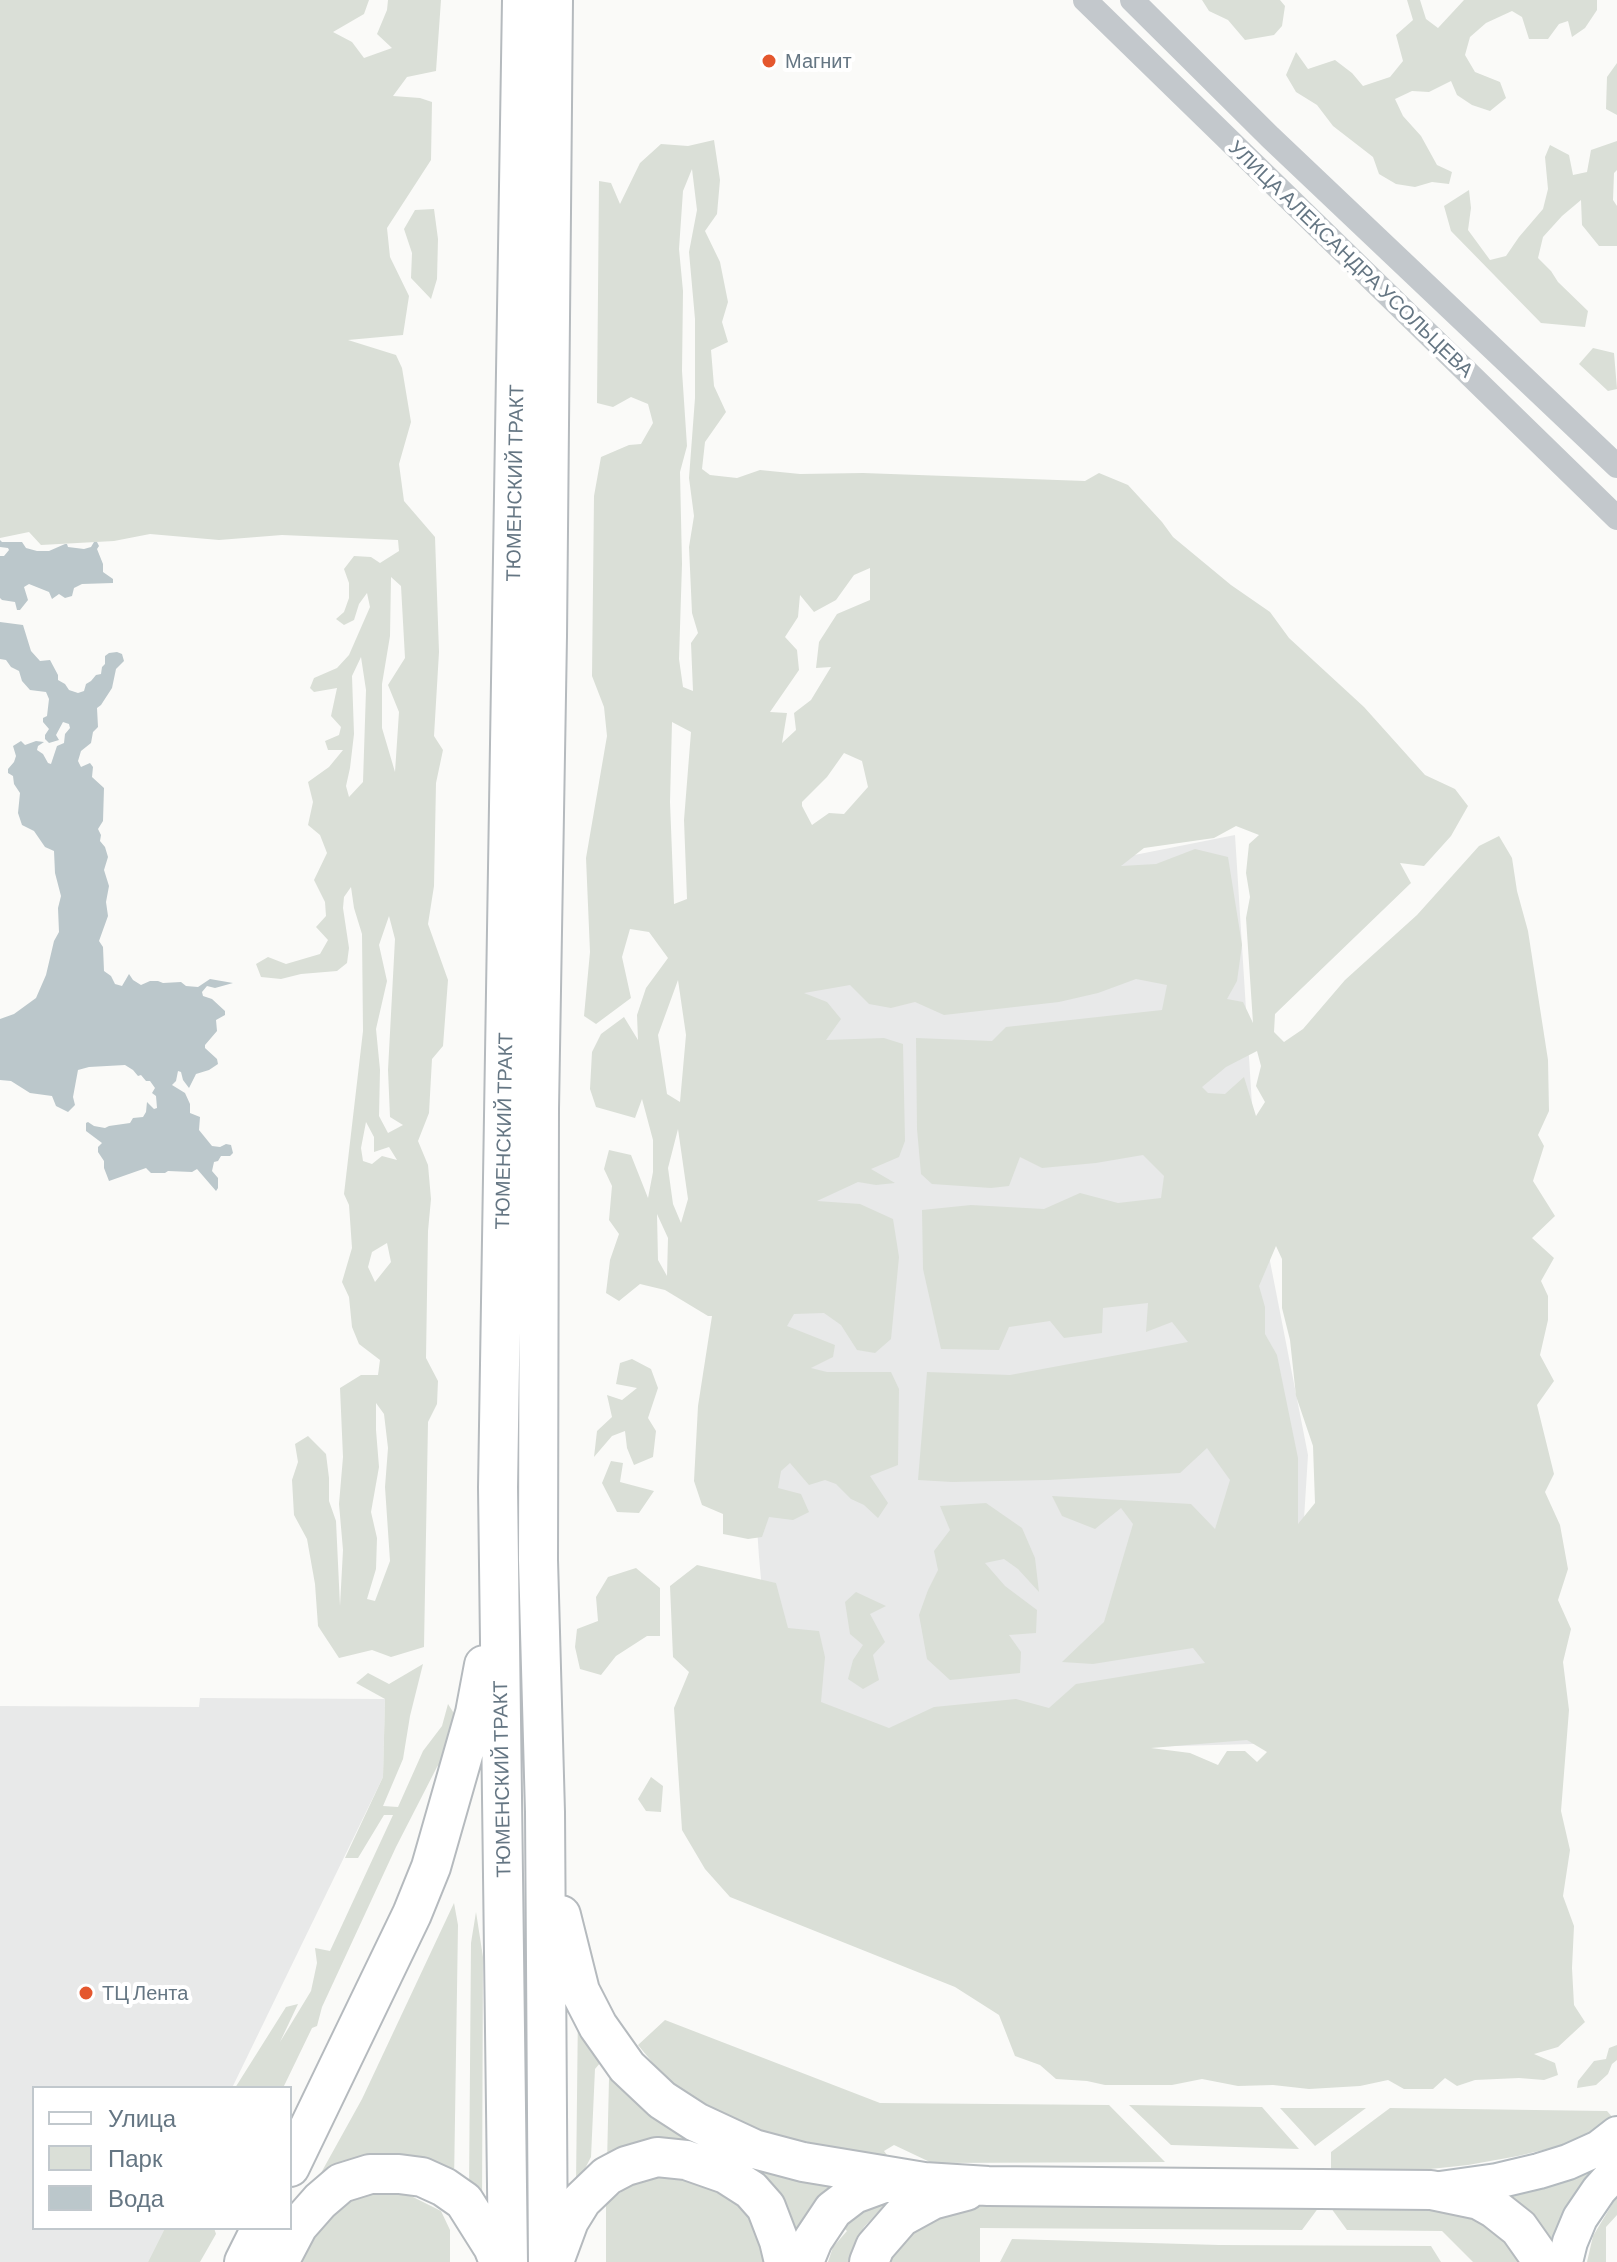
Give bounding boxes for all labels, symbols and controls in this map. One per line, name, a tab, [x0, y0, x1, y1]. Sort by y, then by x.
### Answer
place label: Магнит	[785, 49, 852, 73]
marker: Магнит	[760, 52, 778, 70]
street label: УЛИЦА АЛЕКСАНДРА УСОЛЬЦЕВА	[1224, 136, 1478, 382]
street label: ТЮМЕНСКИЙ ТРАКТ	[501, 384, 529, 582]
street label: ТЮМЕНСКИЙ ТРАКТ	[490, 1032, 518, 1230]
street label: ТЮМЕНСКИЙ ТРАКТ	[488, 1680, 516, 1878]
place label: ТЦ Лента	[102, 1981, 188, 2005]
marker: ТЦ Лента	[77, 1984, 95, 2002]
legend	[32, 2086, 292, 2230]
text: Улица	[108, 2103, 176, 2132]
text: Парк	[108, 2143, 162, 2172]
text: Вода	[108, 2183, 164, 2212]

